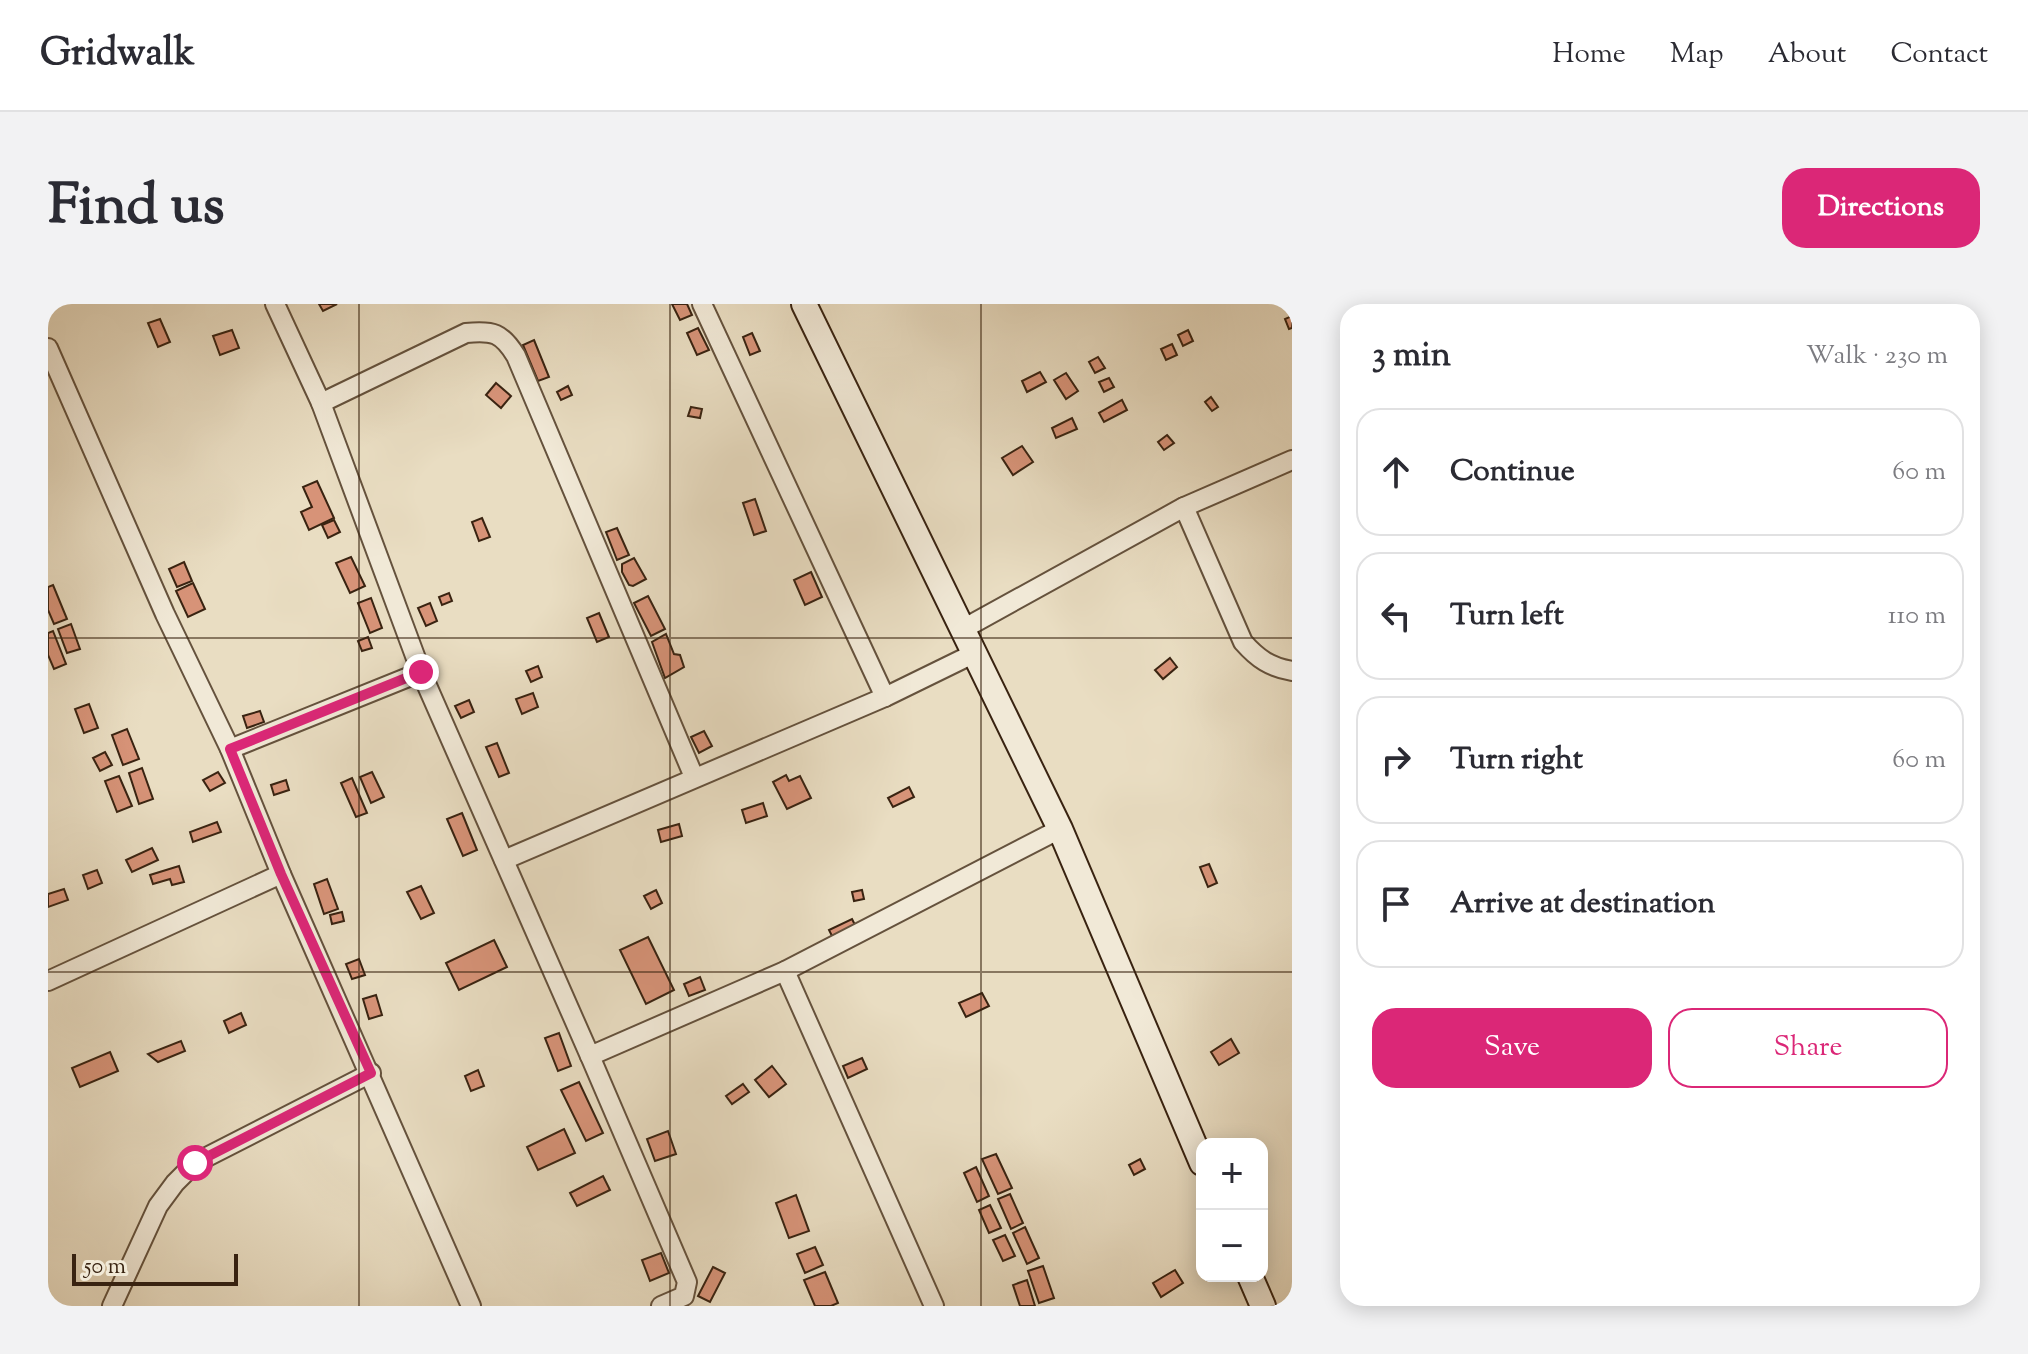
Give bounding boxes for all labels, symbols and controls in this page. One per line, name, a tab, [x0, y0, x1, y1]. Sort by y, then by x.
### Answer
text: Gridwalk	[40, 28, 195, 82]
text: Home	[1552, 35, 1626, 75]
text: Map	[1670, 35, 1724, 75]
text: About	[1768, 35, 1846, 75]
text: Contact	[1890, 35, 1988, 75]
text: Find us	[48, 168, 224, 249]
button: Directions	[1782, 168, 1980, 248]
text: 3 min	[1372, 332, 1451, 381]
text: Walk · 230 m	[1806, 338, 1948, 375]
icon: ahead	[1374, 450, 1418, 494]
text: Continue	[1450, 451, 1575, 494]
text: 60 m	[1892, 454, 1946, 491]
icon: left	[1374, 594, 1418, 638]
text: Turn left	[1450, 595, 1564, 638]
text: 110 m	[1888, 598, 1946, 635]
route end	[403, 654, 439, 690]
icon: right	[1374, 738, 1418, 782]
text: Turn right	[1450, 739, 1583, 782]
text: 60 m	[1892, 742, 1946, 779]
icon: arrive	[1374, 882, 1418, 926]
text: Arrive at destination	[1450, 883, 1715, 926]
button: Save	[1372, 1008, 1652, 1088]
button: Share	[1668, 1008, 1948, 1088]
map controls	[1196, 1138, 1268, 1282]
button: +	[1196, 1138, 1268, 1210]
route start	[177, 1145, 213, 1181]
button: −	[1196, 1210, 1268, 1282]
scale bar	[72, 1250, 238, 1286]
text: 50 m	[84, 1252, 126, 1284]

